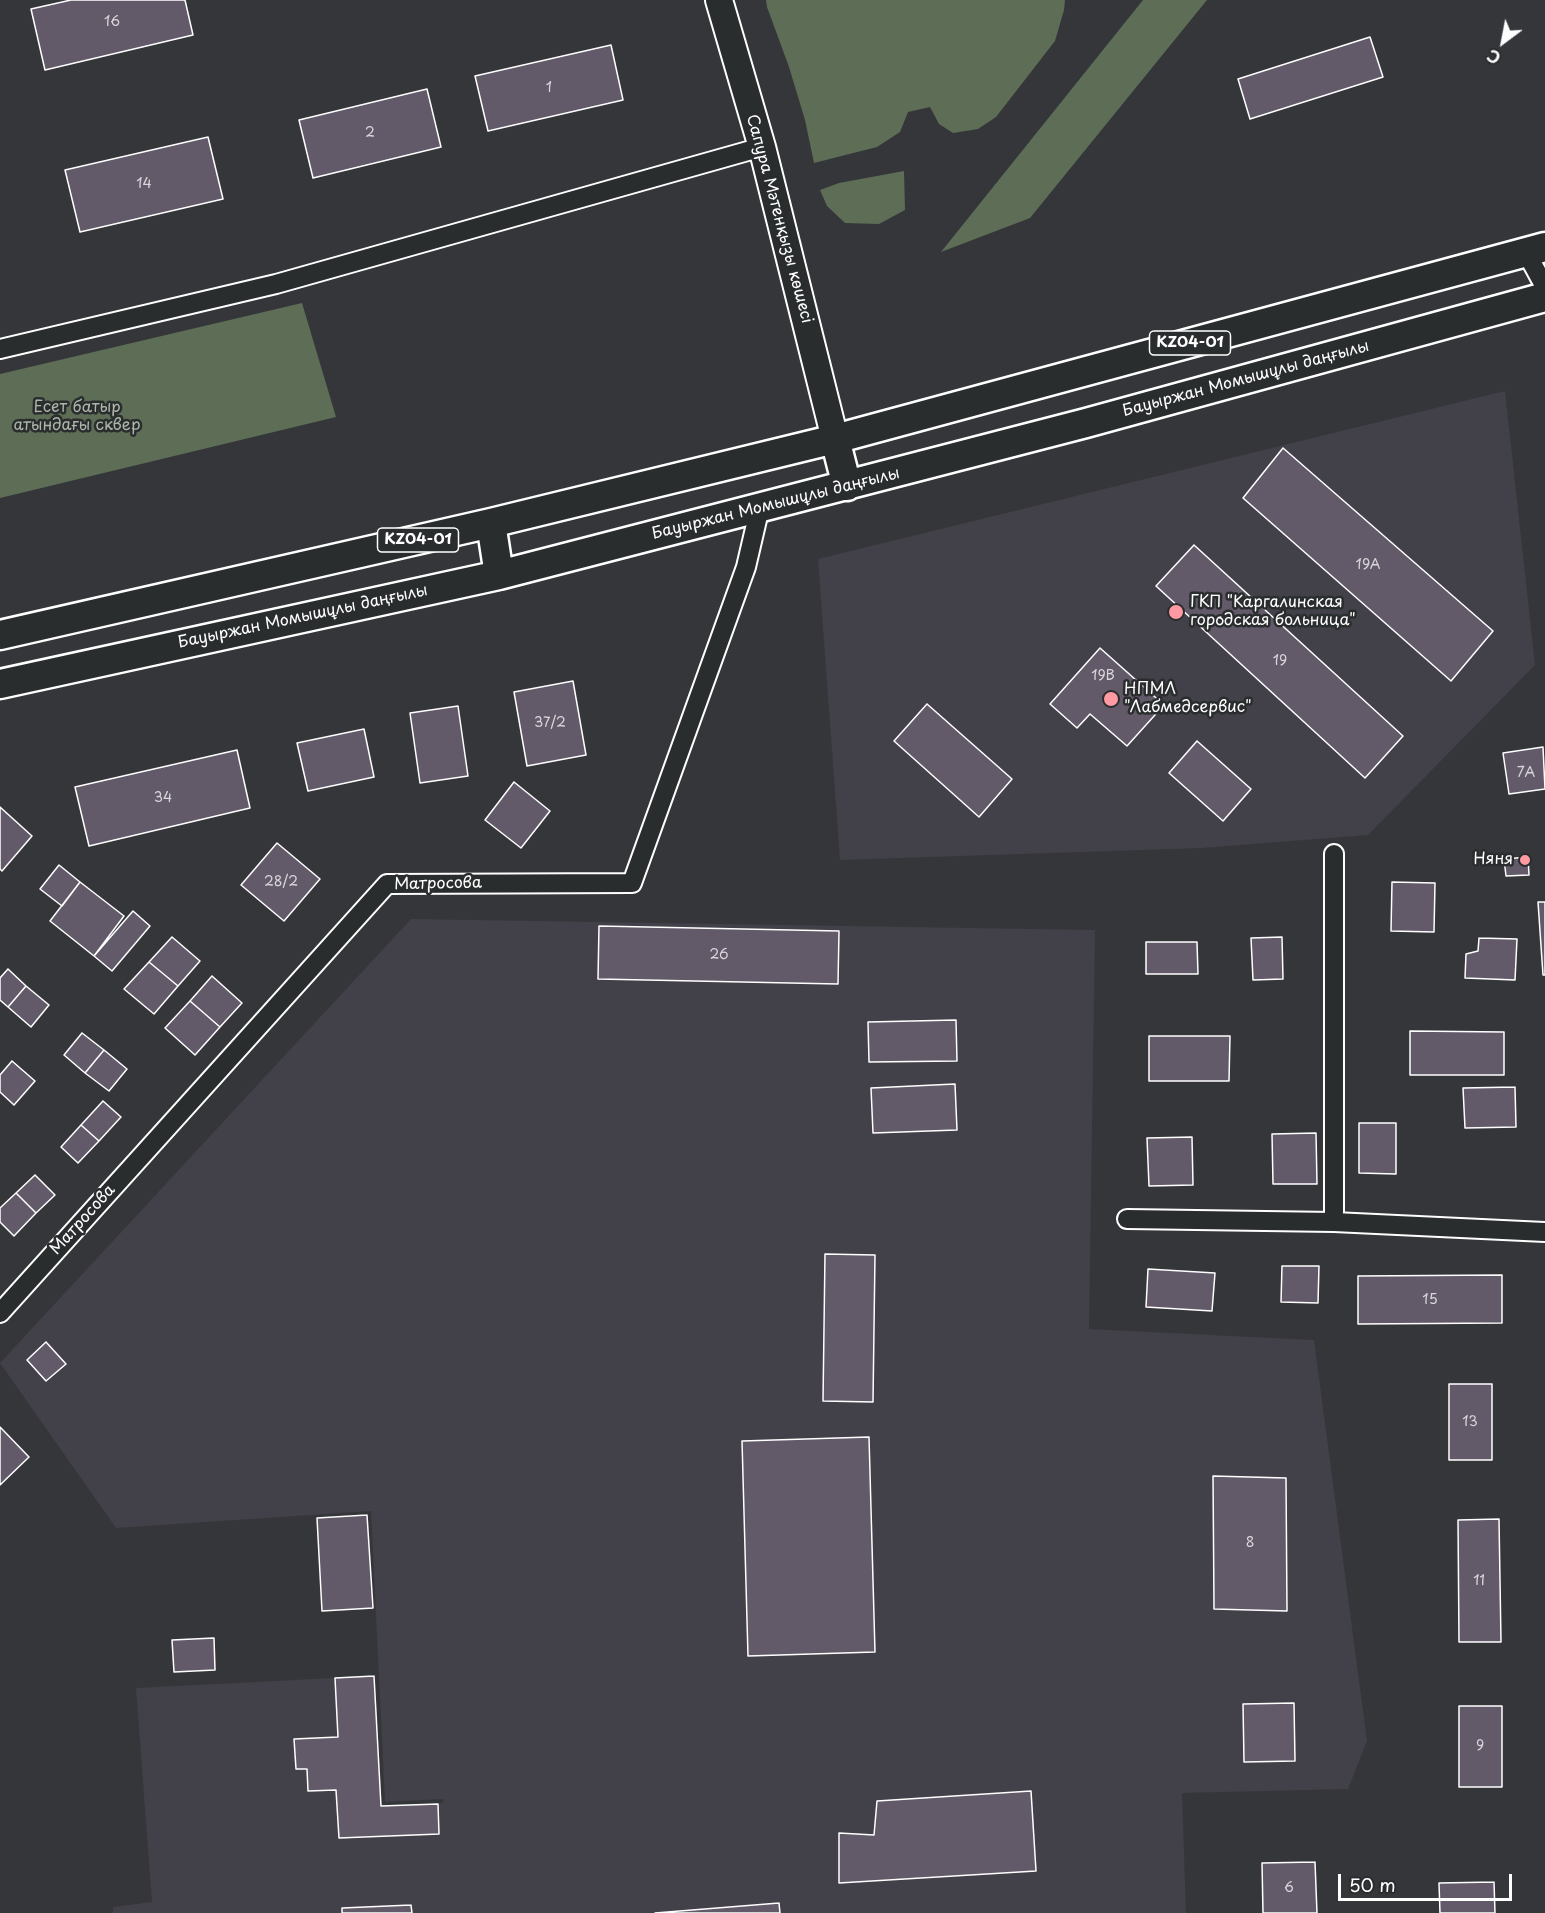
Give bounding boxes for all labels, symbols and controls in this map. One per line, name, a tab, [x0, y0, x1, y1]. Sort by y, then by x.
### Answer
north arrow	[1473, 12, 1533, 72]
house number: 16	[104, 14, 120, 30]
text: С	[1482, 44, 1505, 71]
house number: 1	[546, 80, 552, 96]
street label: Сапура Мәтенқызы көшесі	[742, 112, 816, 326]
house number: 2	[365, 125, 375, 141]
house number: 14	[136, 176, 152, 192]
road number: KZ04-01	[1150, 331, 1230, 355]
street label: Бауыржан Момышұлы даңғылы	[1121, 337, 1371, 421]
park label: Есет батыр атындағы сквер	[13, 398, 141, 436]
street label: Бауыржан Момышұлы даңғылы	[650, 464, 902, 544]
road number: KZ04-01	[378, 528, 458, 552]
house number: 19А	[1356, 557, 1380, 573]
street label: Бауыржан Момышұлы даңғылы	[176, 581, 430, 653]
place label: ГКП "Каргалинская городская больница"	[1190, 593, 1356, 631]
marker: ГКП "Каргалинская городская больница"	[1167, 603, 1185, 621]
house number: 19	[1273, 653, 1287, 669]
house number: 19В	[1091, 668, 1115, 684]
place label: НПМЛ "Лабмедсервис"	[1124, 680, 1252, 718]
marker: НПМЛ "Лабмедсервис"	[1102, 690, 1120, 708]
house number: 37/2	[534, 715, 566, 731]
house number: 7А	[1517, 765, 1535, 781]
house number: 34	[154, 790, 172, 806]
place label: Няня	[1473, 850, 1513, 870]
marker: Няня	[1518, 853, 1532, 867]
house number: 28/2	[264, 874, 298, 890]
street label: Матросова	[394, 874, 482, 894]
house number: 26	[709, 947, 729, 963]
street label: Матросова	[46, 1181, 120, 1259]
house number: 15	[1422, 1292, 1438, 1308]
house number: 13	[1462, 1414, 1478, 1430]
house number: 8	[1246, 1535, 1254, 1551]
house number: 11	[1473, 1573, 1485, 1589]
house number: 9	[1476, 1738, 1484, 1754]
scale bar	[1341, 1862, 1515, 1900]
text: 50 m	[1349, 1871, 1396, 1898]
house number: 6	[1284, 1880, 1294, 1896]

